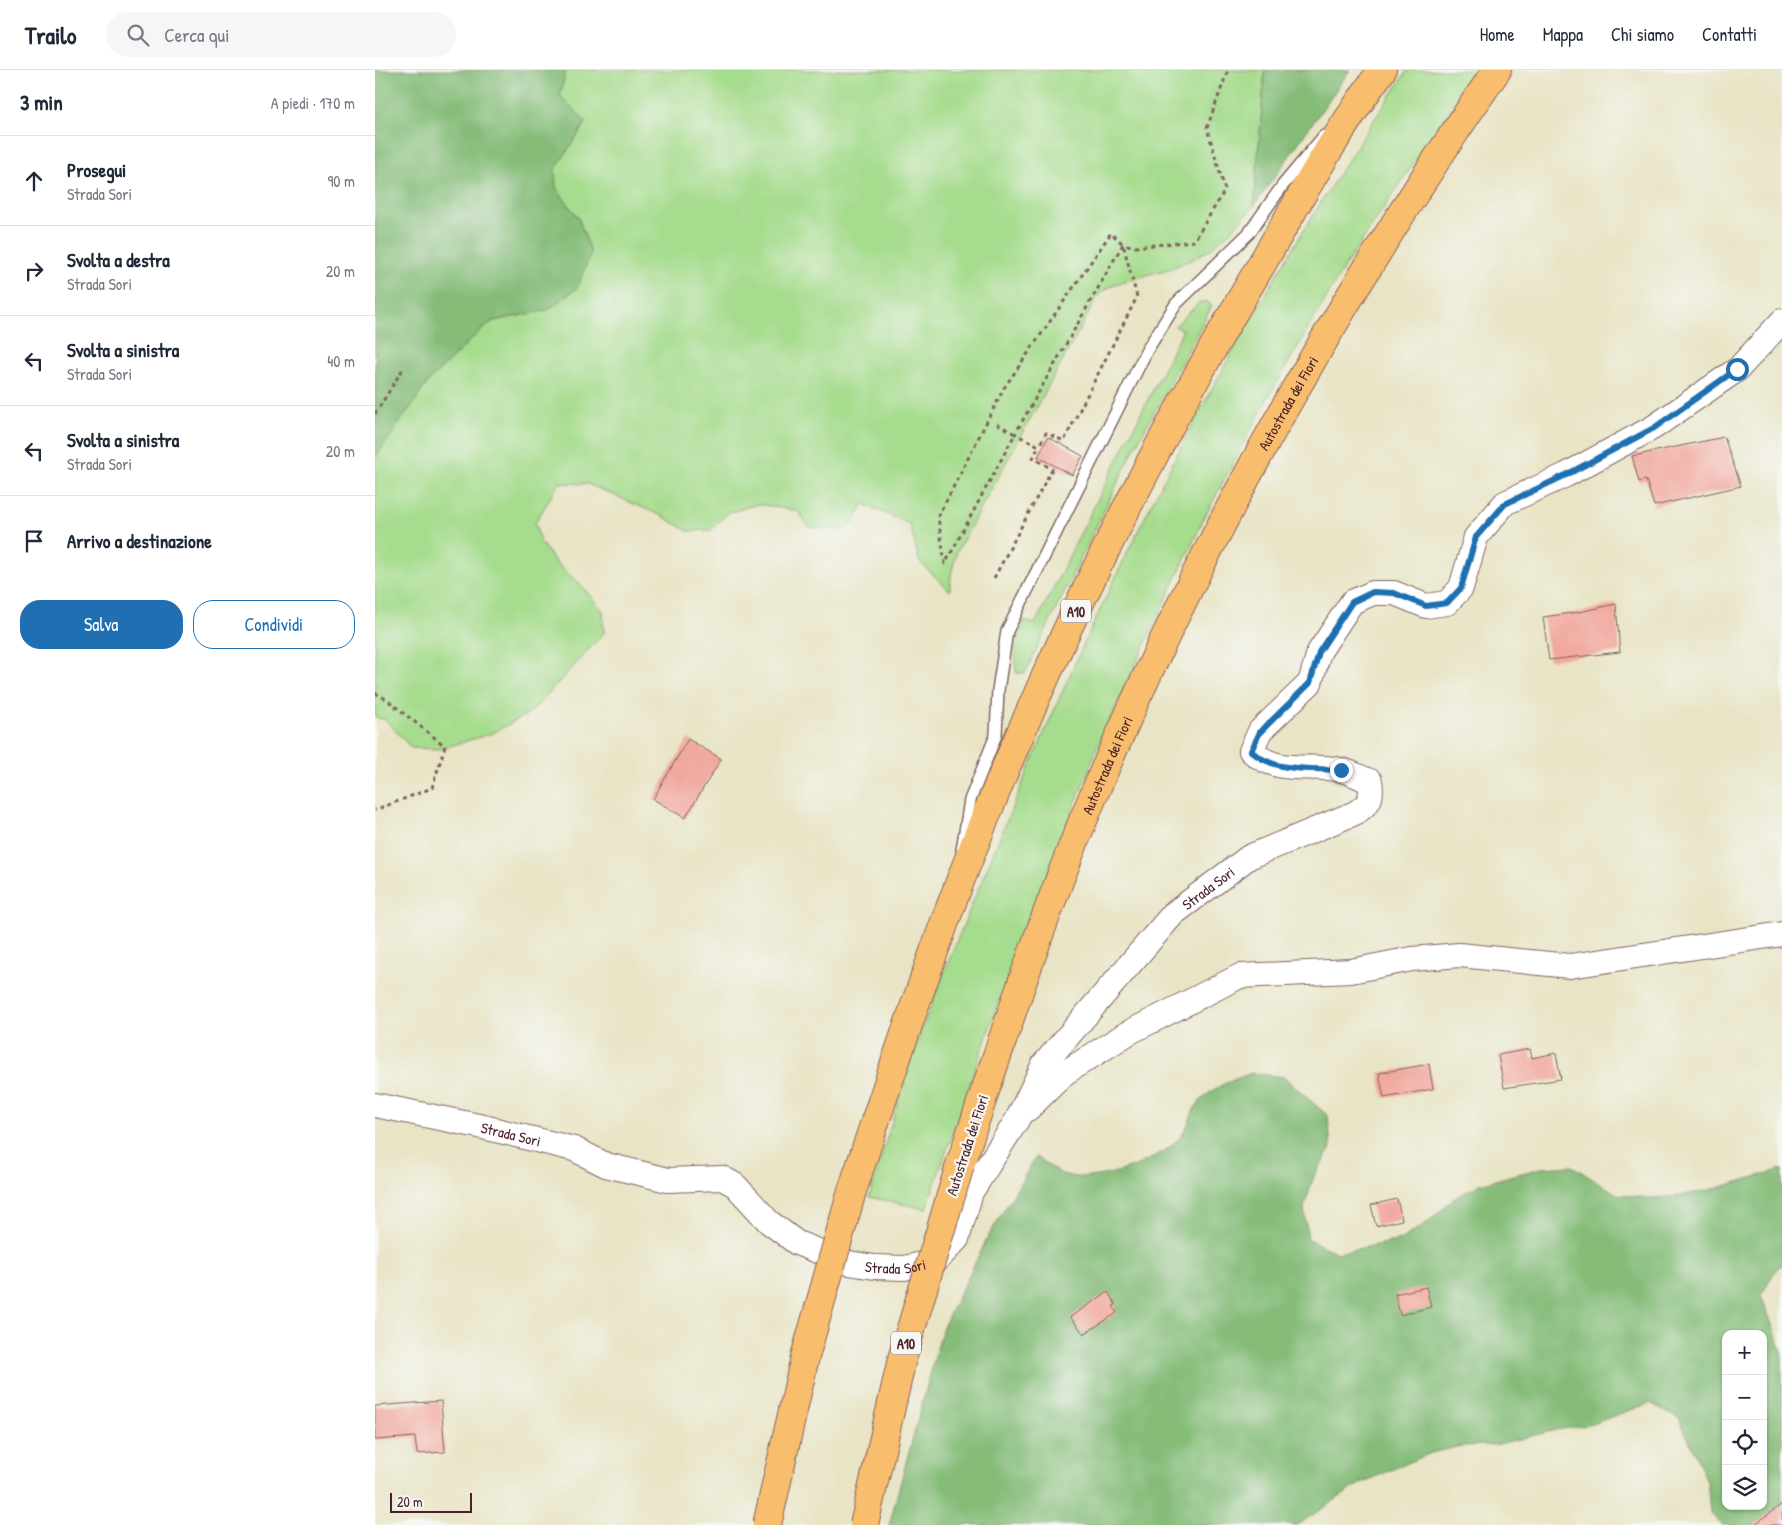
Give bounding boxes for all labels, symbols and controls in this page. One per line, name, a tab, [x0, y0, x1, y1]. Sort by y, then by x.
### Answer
search box	[106, 12, 456, 57]
text: Trailo	[25, 19, 76, 51]
icon: search	[124, 21, 152, 49]
text: Cerca qui	[164, 22, 229, 48]
text: Home	[1480, 22, 1515, 47]
text: Mappa	[1543, 22, 1583, 47]
text: Chi siamo	[1611, 22, 1674, 47]
text: Contatti	[1702, 22, 1757, 47]
text: 3 min	[20, 88, 63, 117]
text: A piedi · 170 m	[271, 92, 355, 114]
text: Prosegui	[67, 157, 126, 183]
icon: ahead	[20, 167, 48, 195]
text: 90 m	[327, 170, 355, 192]
text: Strada Sori	[67, 183, 132, 205]
text: Svolta a destra	[67, 247, 170, 273]
icon: right	[20, 257, 48, 285]
text: 20 m	[326, 260, 355, 282]
text: Strada Sori	[67, 273, 132, 295]
text: Svolta a sinistra	[67, 337, 179, 363]
icon: left	[20, 347, 48, 375]
text: 40 m	[327, 350, 355, 372]
street label: Autostrada dei Fiori	[1253, 352, 1323, 454]
route start	[1726, 358, 1749, 381]
text: Strada Sori	[67, 363, 132, 385]
text: Svolta a sinistra	[67, 427, 179, 453]
icon: left	[20, 437, 48, 465]
text: 20 m	[326, 440, 355, 462]
text: Strada Sori	[67, 453, 132, 475]
icon: arrive	[20, 527, 48, 555]
text: Arrivo a destinazione	[67, 528, 212, 554]
button: Salva	[20, 600, 183, 649]
button: Condividi	[193, 600, 355, 649]
road number: A10	[1061, 600, 1091, 622]
street label: Autostrada dei Fiori	[1076, 713, 1137, 818]
route end	[1330, 759, 1353, 782]
street label: Strada Sori	[1177, 861, 1239, 914]
street label: Autostrada dei Fiori	[941, 1092, 993, 1198]
street label: Strada Sori	[479, 1116, 543, 1151]
street label: Strada Sori	[863, 1253, 928, 1278]
map controls	[1722, 1330, 1767, 1510]
button: +	[1722, 1330, 1767, 1375]
road number: A10	[891, 1332, 921, 1354]
button: −	[1722, 1375, 1767, 1420]
button: locate	[1722, 1420, 1767, 1465]
button: layers	[1722, 1465, 1767, 1510]
scale bar	[390, 1490, 473, 1513]
text: 20 m	[397, 1492, 423, 1511]

